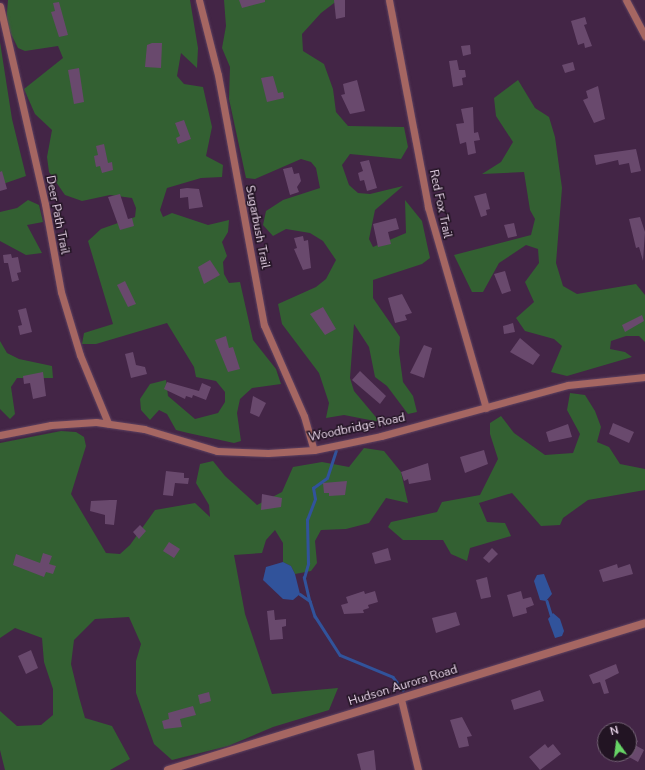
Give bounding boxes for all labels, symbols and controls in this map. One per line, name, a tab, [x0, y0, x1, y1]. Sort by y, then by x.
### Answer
street label: Red Fox Trail	[426, 168, 454, 240]
street label: Deer Path Trail	[42, 174, 72, 256]
street label: Sugarbush Trail	[242, 184, 272, 270]
street label: Woodbridge Road	[307, 411, 407, 445]
street label: Hudson Aurora Road	[347, 663, 459, 709]
north arrow	[597, 722, 637, 762]
text: N	[608, 723, 620, 739]

